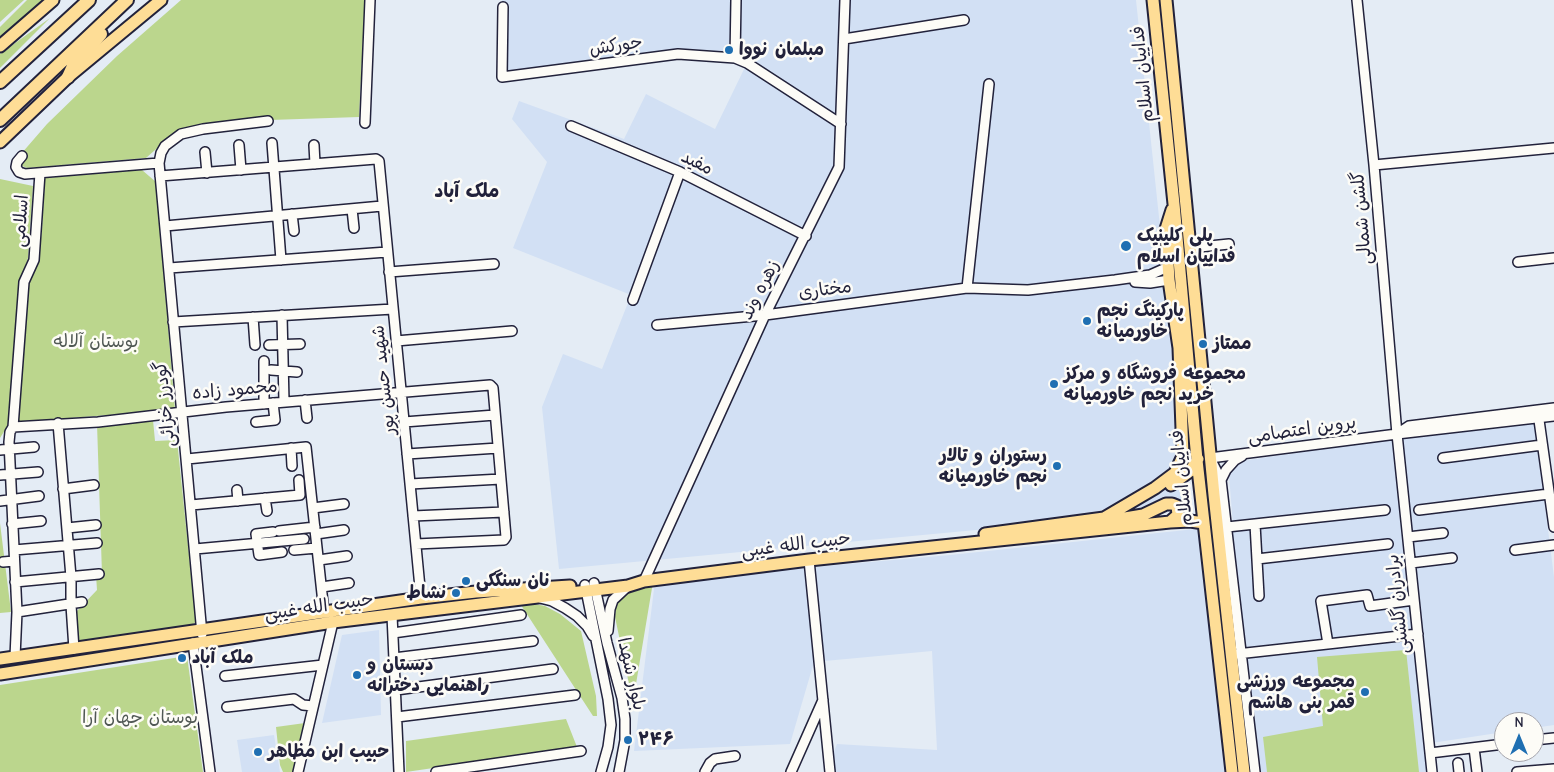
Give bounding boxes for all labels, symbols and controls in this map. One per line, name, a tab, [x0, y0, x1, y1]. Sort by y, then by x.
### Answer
street label: فداییان اسلام	[1127, 25, 1159, 123]
street label: جورکش	[588, 32, 644, 60]
place label: مبلمان نووا	[739, 39, 824, 61]
marker: مبلمان نووا	[723, 44, 735, 56]
street label: مفید	[677, 146, 717, 180]
street label: گلشن شمالی	[1347, 170, 1377, 266]
district label: ملک آباد	[435, 181, 499, 203]
street label: اسلامی	[8, 194, 34, 248]
place label: پلی کلینیک فداییان اسلام	[1137, 225, 1235, 268]
marker: پلی کلینیک فداییان اسلام	[1119, 239, 1133, 253]
street label: زهره وند	[736, 256, 784, 324]
street label: مختاری	[797, 276, 853, 304]
place label: پارکینگ نجم خاورمیانه	[1097, 300, 1184, 342]
marker: پارکینگ نجم خاورمیانه	[1081, 315, 1093, 327]
street label: شهید حسن پور	[367, 324, 401, 436]
park label: بوستان آلاله	[54, 331, 138, 353]
place label: ممتاز	[1213, 333, 1251, 355]
marker: ممتاز	[1197, 338, 1209, 350]
street label: گودرز خزائی	[150, 360, 180, 448]
place label: مجموعه فروشگاه و مرکز خرید نجم خاورمیانه	[1064, 363, 1246, 406]
street label: محمود زاده	[191, 376, 279, 404]
marker: مجموعه فروشگاه و مرکز خرید نجم خاورمیانه	[1048, 378, 1060, 390]
street label: پروین اعتصامی	[1247, 412, 1357, 448]
street label: فداییان اسلام	[1166, 429, 1198, 527]
place label: رستوران و تالار نجم خاورمیانه	[939, 445, 1047, 488]
marker: رستوران و تالار نجم خاورمیانه	[1051, 460, 1063, 472]
street label: حبیب الله غیبی	[740, 528, 852, 562]
street label: برادران گلشنی	[1382, 553, 1414, 655]
place label: نان سنگکی	[476, 570, 549, 592]
marker: نان سنگکی	[460, 575, 472, 587]
place label: نشاط	[407, 582, 446, 604]
marker: نشاط	[450, 587, 462, 599]
street label: حبیب الله غیبی	[263, 589, 375, 625]
street label: بلوار شهدا	[612, 635, 650, 713]
place label: ملک آباد	[192, 647, 253, 669]
marker: ملک آباد	[176, 652, 188, 664]
place label: دبستان و راهنمایی دخترانه	[367, 654, 489, 696]
marker: دبستان و راهنمایی دخترانه	[351, 669, 363, 681]
place label: مجموعه ورزشی قمر بنی هاشم	[1237, 671, 1355, 714]
marker: مجموعه ورزشی قمر بنی هاشم	[1359, 686, 1371, 698]
park label: بوستان جهان آرا	[82, 707, 198, 729]
north arrow	[1494, 712, 1544, 762]
text: N	[1514, 714, 1524, 731]
place label: ۲۴۶	[638, 729, 673, 751]
marker: ۲۴۶	[622, 734, 634, 746]
place label: حبیب ابن مظاهر	[268, 741, 389, 763]
marker: حبیب ابن مظاهر	[252, 746, 264, 758]

